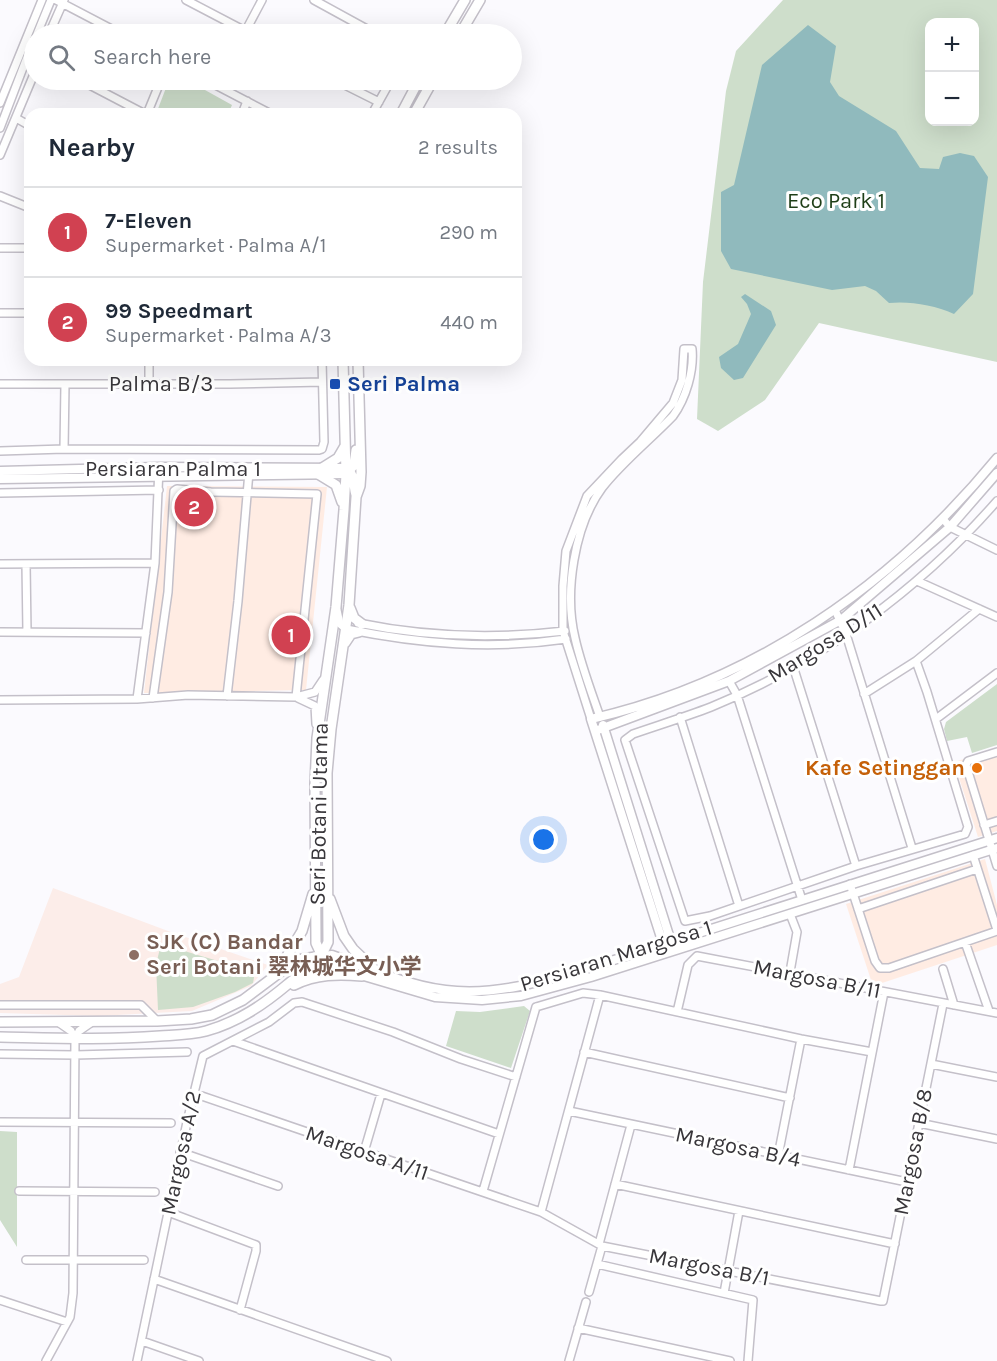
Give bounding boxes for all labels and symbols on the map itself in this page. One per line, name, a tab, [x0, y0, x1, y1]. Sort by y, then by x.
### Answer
park label: Eco Park 1	[787, 188, 885, 214]
street label: Palma B/3	[109, 371, 213, 397]
place label: Seri Palma	[347, 371, 460, 397]
marker: Seri Palma	[328, 377, 342, 391]
street label: Persiaran Palma 1	[85, 456, 261, 482]
pin: 2	[174, 484, 214, 530]
street label: Margosa D/11	[763, 597, 887, 689]
pin: 1	[272, 612, 310, 658]
street label: Seri Botani Utama	[304, 722, 334, 906]
place label: Kafe Setinggan	[805, 755, 965, 781]
marker: Kafe Setinggan	[970, 761, 984, 775]
your location	[529, 825, 558, 854]
street label: Persiaran Margosa 1	[517, 914, 715, 998]
place label: SJK (C) Bandar Seri Botani 翠林城华文小学	[146, 929, 422, 980]
marker: SJK (C) Bandar Seri Botani 翠林城华文小学	[127, 948, 141, 962]
street label: Margosa B/11	[751, 954, 883, 1004]
street label: Margosa B/8	[888, 1087, 938, 1217]
street label: Margosa A/2	[155, 1088, 207, 1218]
street label: Margosa A/11	[302, 1120, 432, 1186]
street label: Margosa B/4	[673, 1121, 803, 1173]
street label: Margosa B/1	[647, 1243, 771, 1291]

